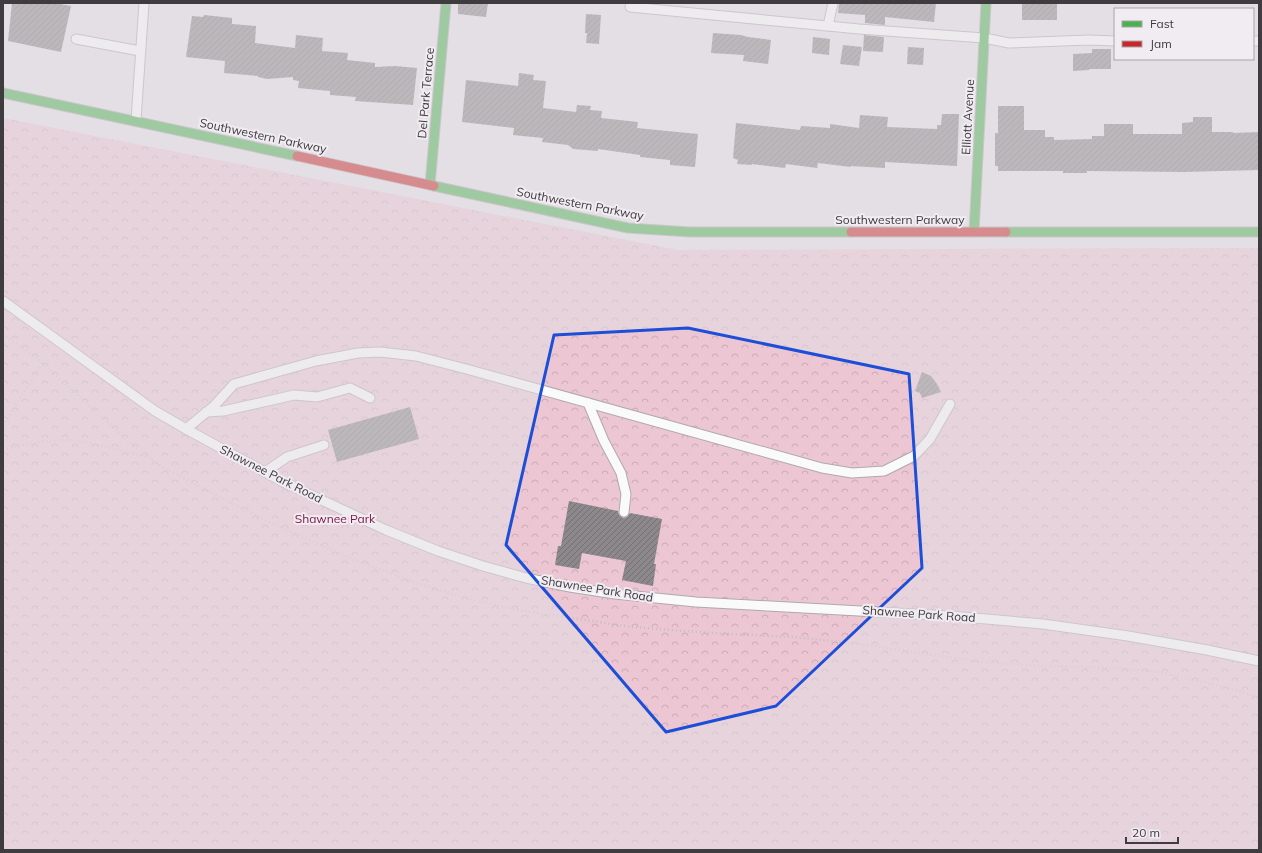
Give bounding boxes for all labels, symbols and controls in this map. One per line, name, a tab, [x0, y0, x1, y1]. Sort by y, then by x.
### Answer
legend	[1114, 8, 1254, 60]
text: Fast	[1150, 16, 1174, 31]
text: Jam	[1150, 36, 1172, 51]
street label: Del Park Terrace	[414, 47, 437, 139]
street label: Elliott Avenue	[958, 79, 977, 155]
street label: Southwestern Parkway	[198, 115, 328, 156]
street label: Southwestern Parkway	[515, 184, 646, 223]
street label: Southwestern Parkway	[835, 212, 965, 227]
street label: Shawnee Park Road	[217, 441, 325, 506]
park label: Shawnee Park	[295, 511, 376, 526]
street label: Shawnee Park Road	[540, 572, 654, 605]
street label: Shawnee Park Road	[862, 602, 976, 625]
scale bar	[1126, 819, 1178, 845]
text: 20 m	[1132, 825, 1160, 840]

